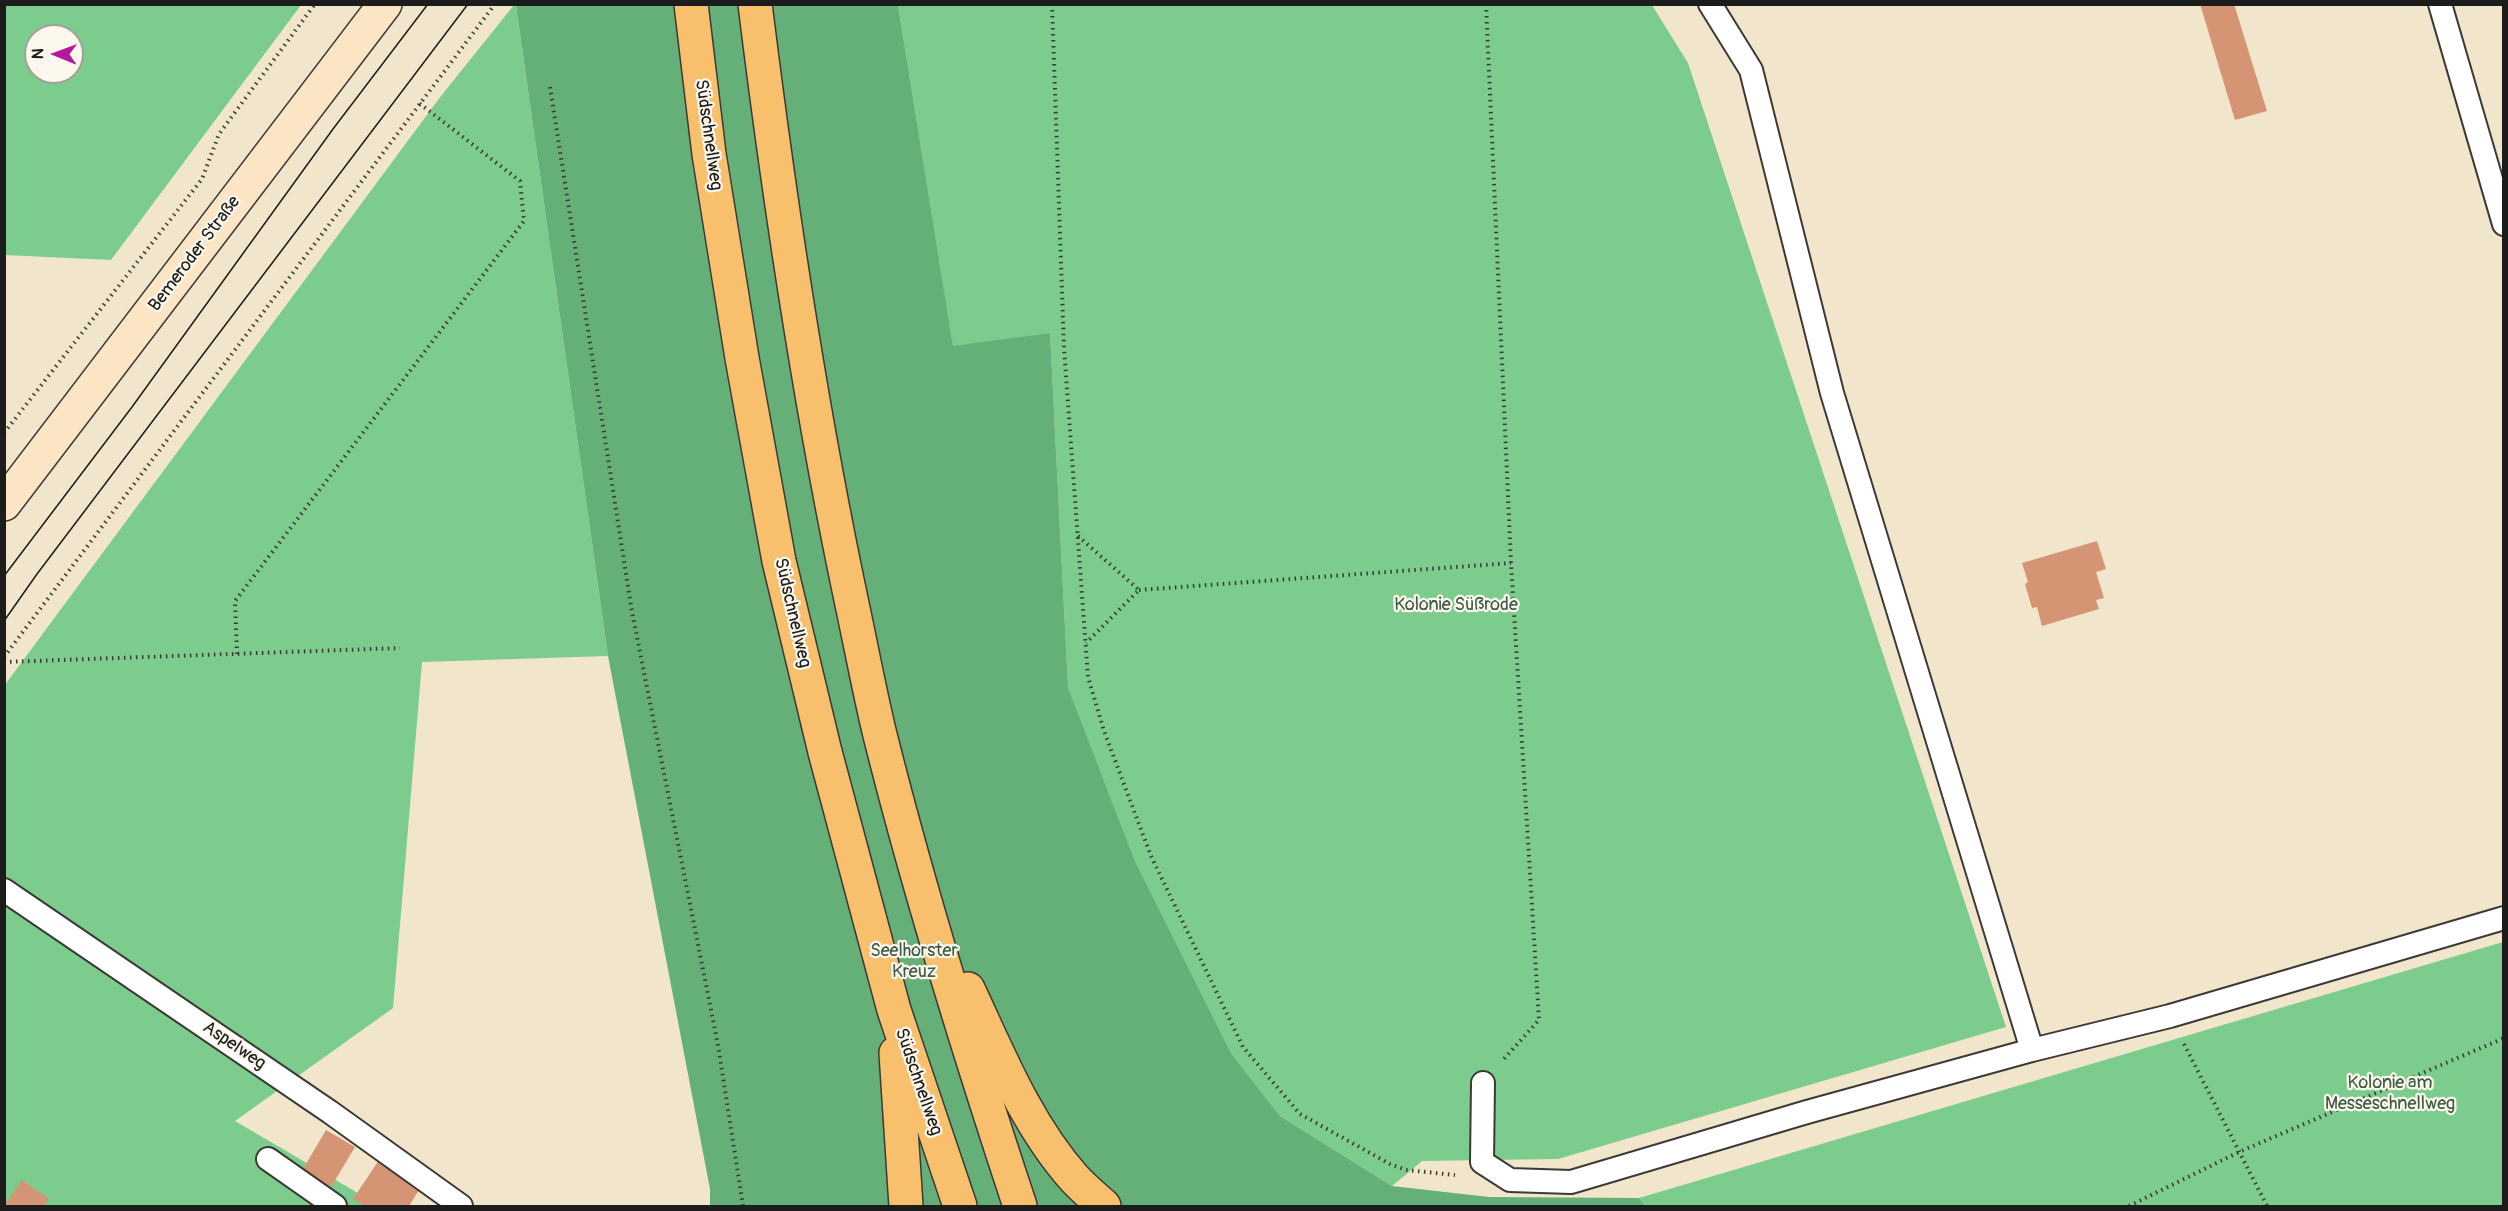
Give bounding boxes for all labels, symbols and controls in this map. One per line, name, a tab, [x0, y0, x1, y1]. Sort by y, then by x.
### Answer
north arrow	[24, 24, 84, 84]
text: N	[28, 48, 48, 59]
street label: Südschnellweg	[690, 78, 726, 192]
street label: Bemeroder Straße	[145, 192, 245, 316]
street label: Südschnellweg	[769, 556, 815, 670]
park label: Kolonie Süßrode	[1394, 594, 1518, 616]
park label: Seelhorster Kreuz	[870, 940, 958, 982]
street label: Aspelweg	[198, 1017, 270, 1075]
street label: Südschnellweg	[890, 1026, 946, 1138]
park label: Kolonie am Messeschnellweg	[2325, 1072, 2455, 1114]

